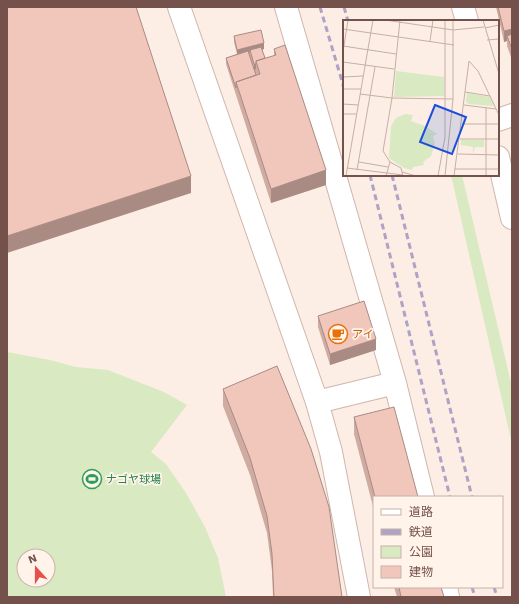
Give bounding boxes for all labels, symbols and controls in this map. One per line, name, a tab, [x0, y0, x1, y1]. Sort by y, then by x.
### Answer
inset map	[343, 20, 499, 176]
cafe icon: アイ	[327, 323, 349, 345]
place label: アイ	[352, 328, 373, 341]
sports icon: ナゴヤ球場	[81, 468, 103, 490]
place label: ナゴヤ球場	[106, 473, 161, 486]
legend	[373, 496, 503, 588]
text: 道路	[409, 505, 433, 519]
text: 鉄道	[409, 525, 433, 539]
text: 公園	[409, 545, 433, 559]
north arrow	[16, 548, 56, 588]
text: N	[26, 552, 39, 567]
text: 建物	[409, 565, 433, 579]

